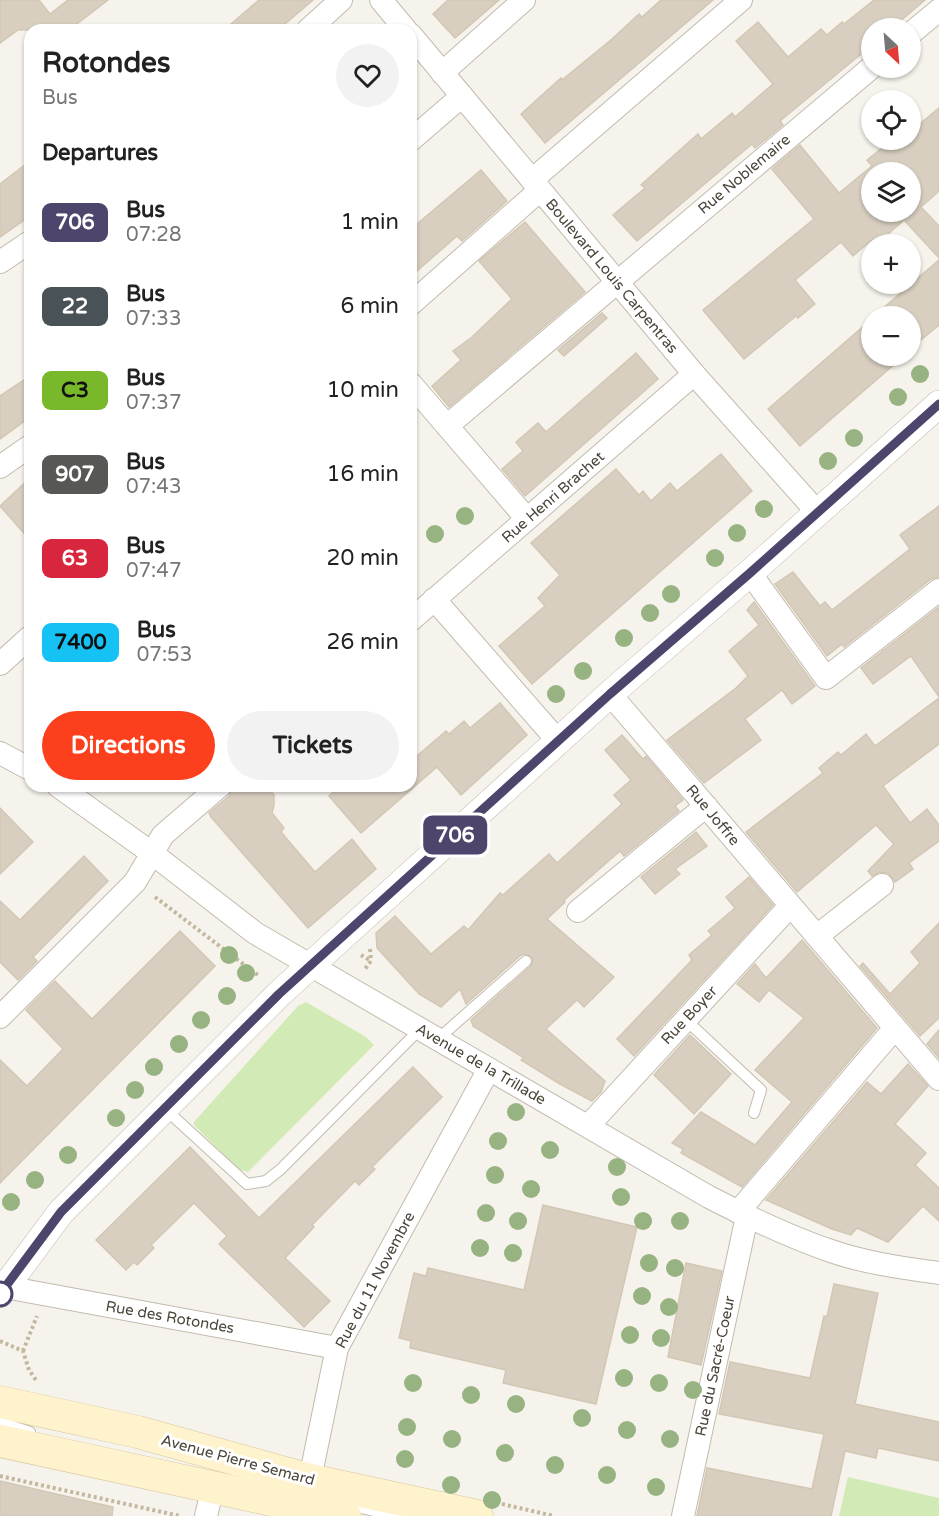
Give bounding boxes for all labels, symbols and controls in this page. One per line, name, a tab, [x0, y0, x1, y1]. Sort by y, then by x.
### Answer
north arrow	[861, 18, 921, 78]
map controls	[861, 18, 921, 366]
button: heart	[336, 44, 399, 107]
text: Rotondes	[42, 46, 170, 80]
text: Bus	[42, 86, 78, 110]
button: locate	[861, 90, 921, 150]
street label: Rue Noblemaire	[694, 130, 794, 218]
text: Departures	[42, 140, 158, 166]
button: layers	[861, 162, 921, 222]
street label: Boulevard Louis Carpentras	[542, 195, 682, 357]
text: Bus	[126, 197, 165, 223]
text: 1 min	[340, 209, 399, 235]
text: 706	[55, 210, 95, 235]
text: 07:28	[126, 223, 181, 247]
button: +	[861, 234, 921, 294]
text: Bus	[126, 281, 165, 307]
text: 6 min	[340, 293, 399, 319]
text: 22	[62, 294, 88, 319]
button: −	[861, 306, 921, 366]
text: 07:33	[126, 307, 181, 331]
text: Bus	[126, 365, 165, 391]
text: 10 min	[327, 377, 399, 403]
text: C3	[61, 378, 89, 403]
text: 07:37	[126, 391, 181, 415]
street label: Rue Henri Brachet	[498, 447, 608, 546]
text: Bus	[126, 449, 165, 475]
text: 16 min	[327, 461, 399, 487]
text: 907	[55, 462, 95, 487]
text: 07:43	[126, 475, 181, 499]
text: Bus	[126, 533, 165, 559]
text: 20 min	[327, 545, 399, 571]
text: 63	[62, 546, 88, 571]
text: 07:47	[126, 559, 181, 583]
text: Bus	[137, 617, 176, 643]
text: 26 min	[327, 629, 399, 655]
text: 7400	[54, 630, 107, 655]
text: 07:53	[137, 643, 192, 667]
button: Directions	[42, 711, 215, 780]
button: Tickets	[227, 711, 399, 780]
street label: Rue Joffre	[682, 781, 744, 849]
line badge: 706	[420, 816, 490, 854]
text: 706	[435, 823, 475, 848]
street label: Rue Boyer	[657, 982, 721, 1048]
street label: Avenue de la Trillade	[413, 1019, 549, 1109]
street label: Rue du 11 Novembre	[331, 1209, 419, 1351]
unlabelled marker	[0, 1281, 13, 1307]
street label: Rue du Sacré-Coeur	[691, 1294, 739, 1438]
street label: Rue des Rotondes	[104, 1297, 236, 1337]
street label: Avenue Pierre Semard	[159, 1431, 317, 1489]

